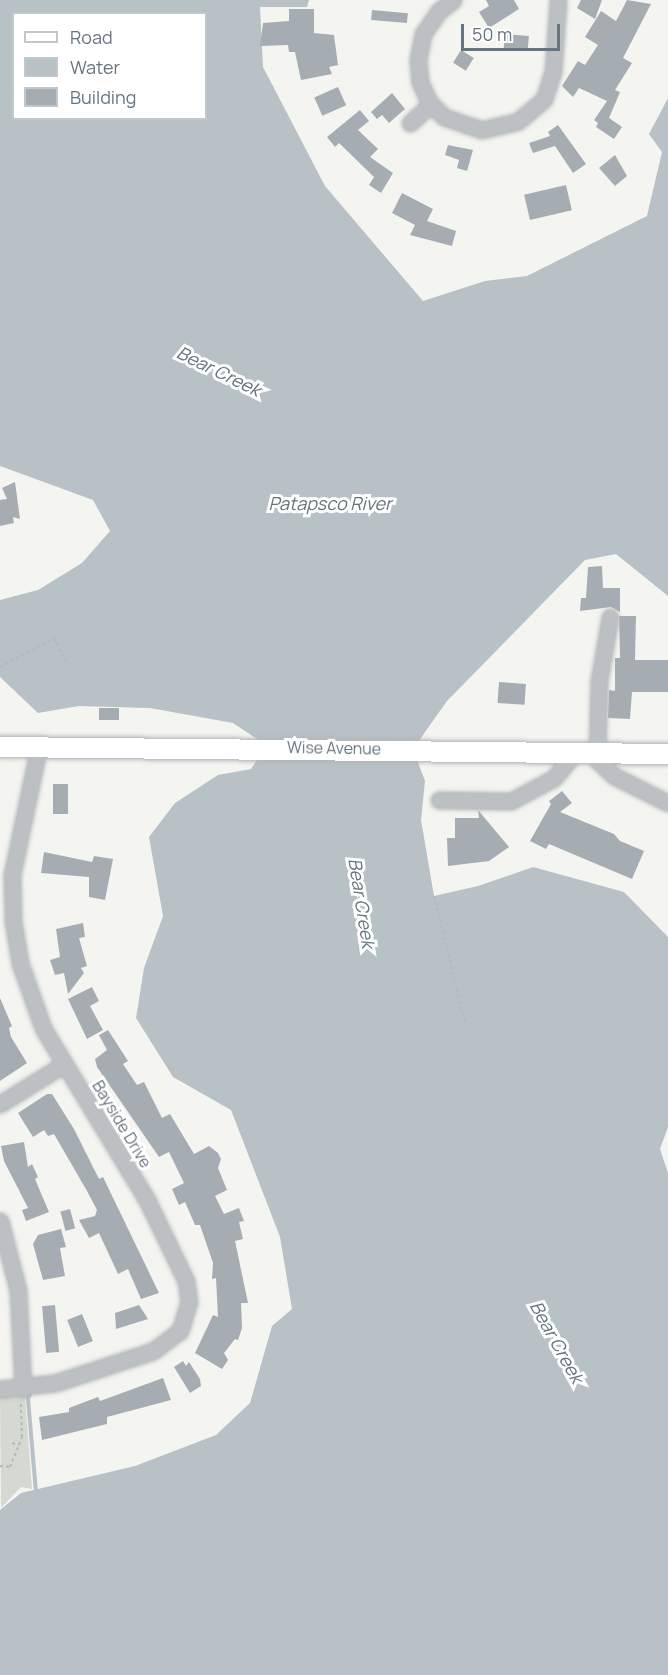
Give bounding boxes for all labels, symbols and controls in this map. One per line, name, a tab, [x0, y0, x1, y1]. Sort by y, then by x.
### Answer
legend	[12, 12, 207, 120]
scale bar	[464, 12, 563, 50]
text: 50 m	[472, 22, 512, 46]
text: Road	[70, 25, 113, 49]
text: Water	[70, 55, 120, 79]
text: Building	[70, 85, 136, 109]
water label: Bear Creek	[174, 341, 264, 401]
water label: Patapsco River	[269, 492, 391, 514]
street label: Wise Avenue	[287, 738, 381, 758]
water label: Bear Creek	[344, 857, 380, 949]
street label: Bayside Drive	[88, 1077, 156, 1171]
water label: Bear Creek	[526, 1297, 588, 1387]

